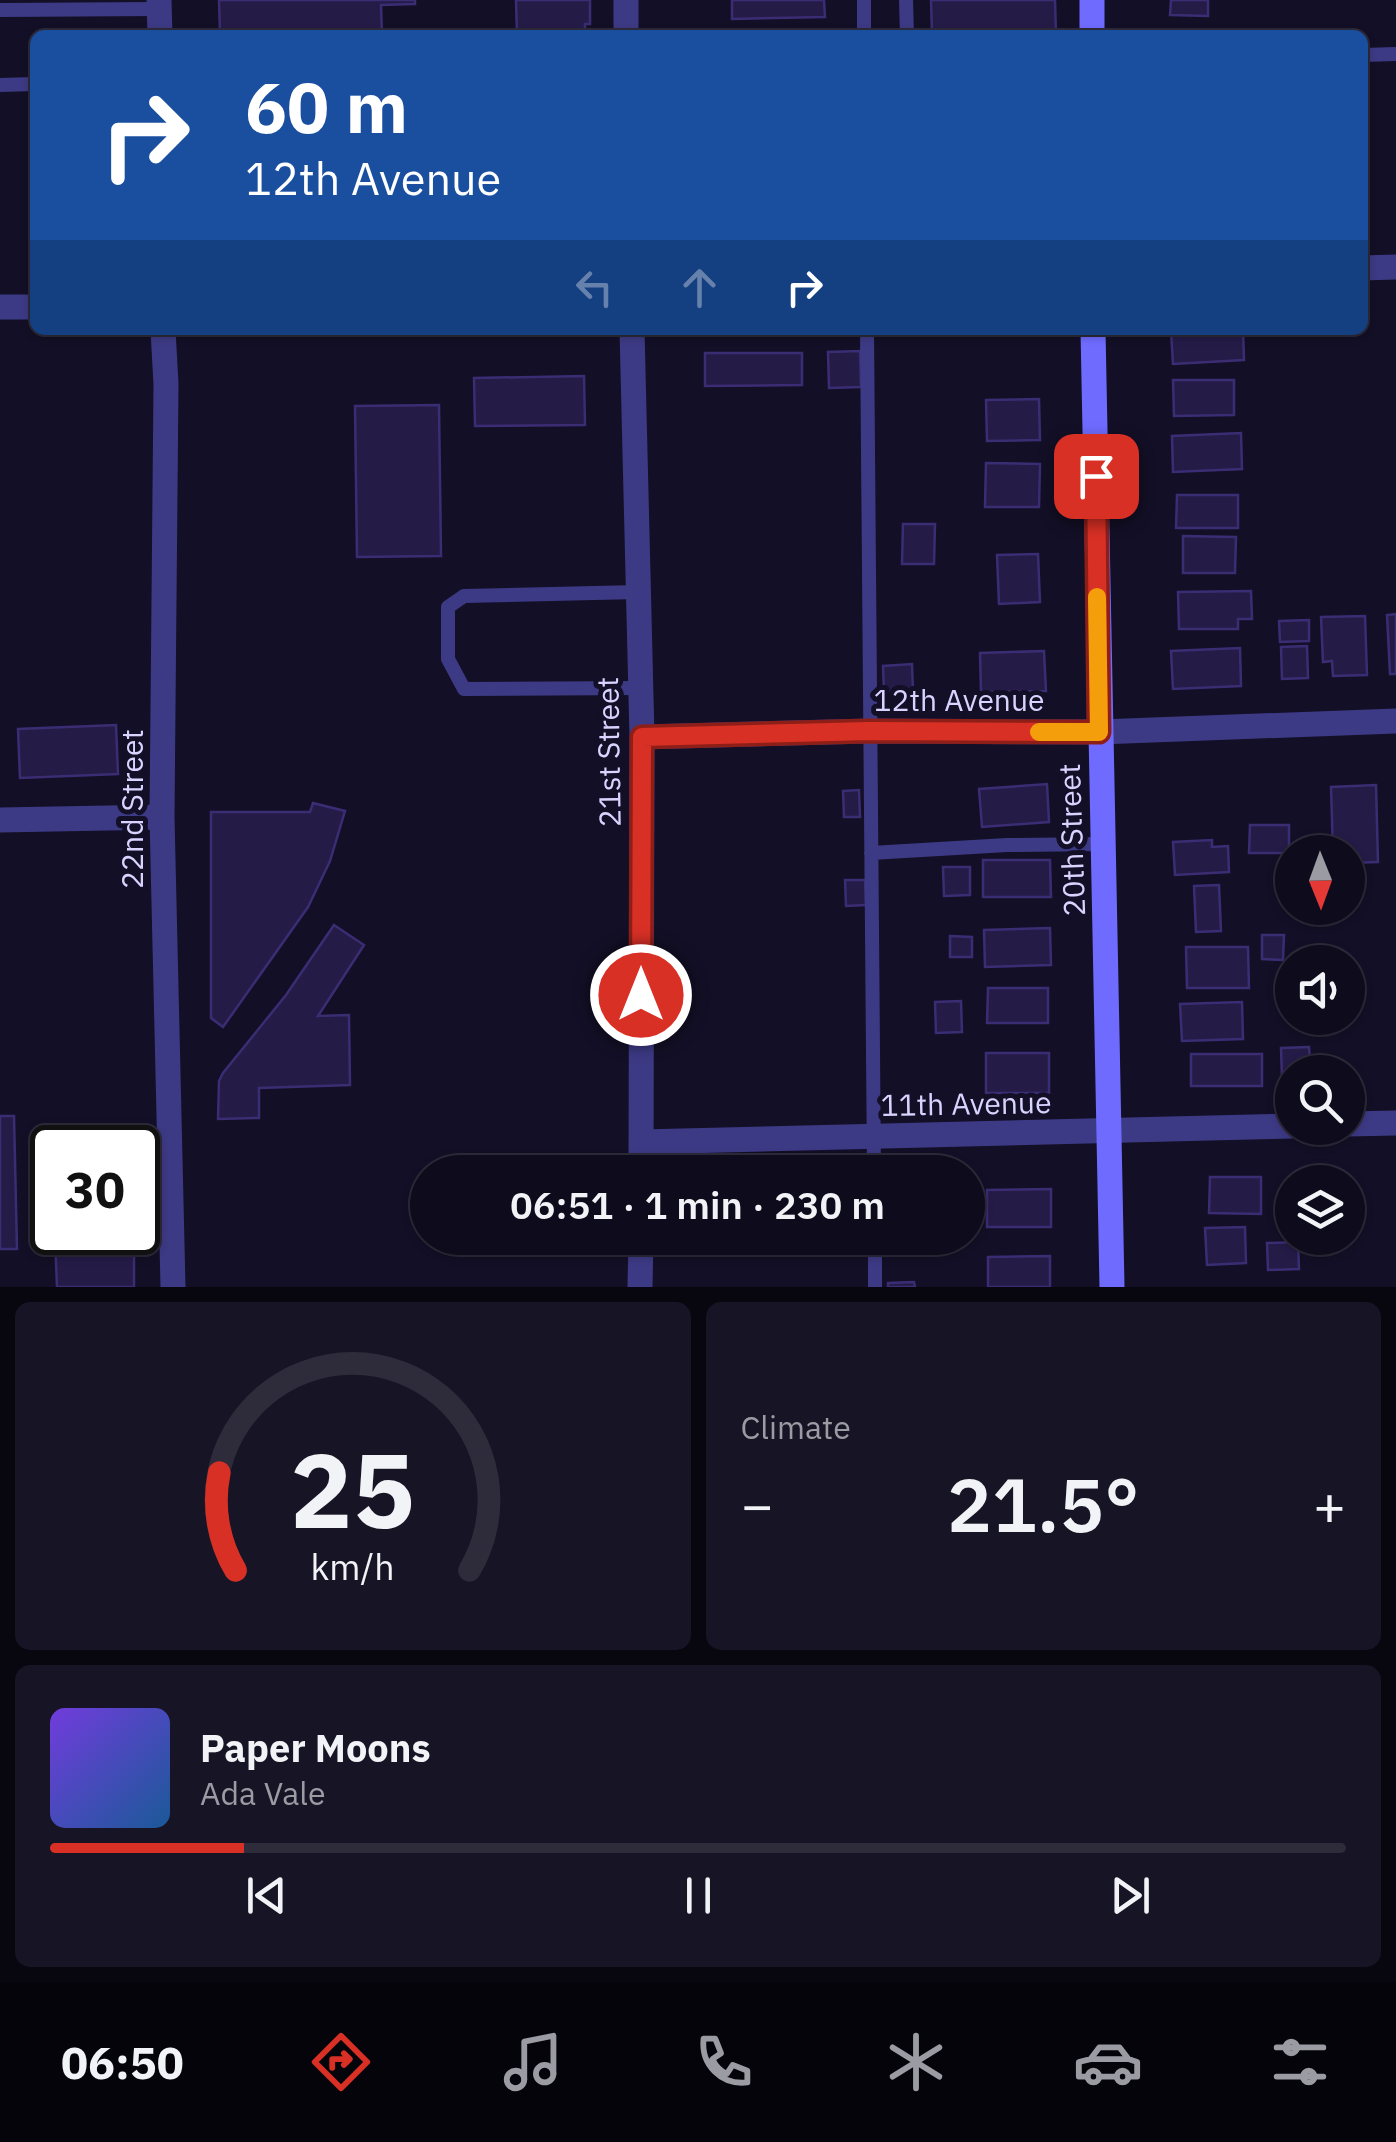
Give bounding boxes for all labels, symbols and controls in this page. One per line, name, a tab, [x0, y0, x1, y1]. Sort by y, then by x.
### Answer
text: 60 m	[245, 61, 408, 152]
icon: right	[80, 70, 210, 200]
text: 12th Avenue	[245, 149, 501, 207]
icon: left	[567, 260, 622, 315]
icon: ahead	[672, 260, 727, 315]
icon: right	[777, 260, 832, 315]
pin	[1054, 434, 1139, 519]
icon: arrive	[1069, 449, 1124, 504]
street label: 21st Street	[587, 677, 629, 827]
street label: 12th Avenue	[874, 680, 1044, 719]
street label: 22nd Street	[112, 729, 151, 889]
street label: 20th Street	[1049, 763, 1093, 917]
north arrow	[1275, 835, 1365, 925]
map controls	[1275, 835, 1365, 1255]
position arrow	[589, 943, 693, 1047]
button: sound	[1275, 945, 1365, 1035]
button: search	[1275, 1055, 1365, 1145]
street label: 11th Avenue	[880, 1082, 1052, 1124]
speed limit sign: 30	[30, 1125, 160, 1255]
button: layers	[1275, 1165, 1365, 1255]
text: 06:51 · 1 min · 230 m	[510, 1180, 885, 1229]
text: Climate	[741, 1406, 851, 1448]
text: 25	[290, 1421, 415, 1557]
text: 21.5°	[947, 1455, 1140, 1553]
text: −	[741, 1469, 774, 1540]
text: +	[1313, 1469, 1346, 1540]
text: km/h	[311, 1543, 395, 1590]
text: Paper Moons	[200, 1723, 431, 1772]
text: Ada Vale	[200, 1772, 326, 1814]
icon: previous	[239, 1868, 294, 1923]
icon: pause	[671, 1868, 726, 1923]
icon: next	[1103, 1868, 1158, 1923]
icon: directions	[306, 2027, 376, 2097]
icon: music	[498, 2027, 568, 2097]
icon: phone	[689, 2027, 759, 2097]
icon: climate	[881, 2027, 951, 2097]
icon: car	[1073, 2027, 1143, 2097]
icon: filters	[1265, 2027, 1335, 2097]
text: 06:50	[61, 2033, 184, 2091]

